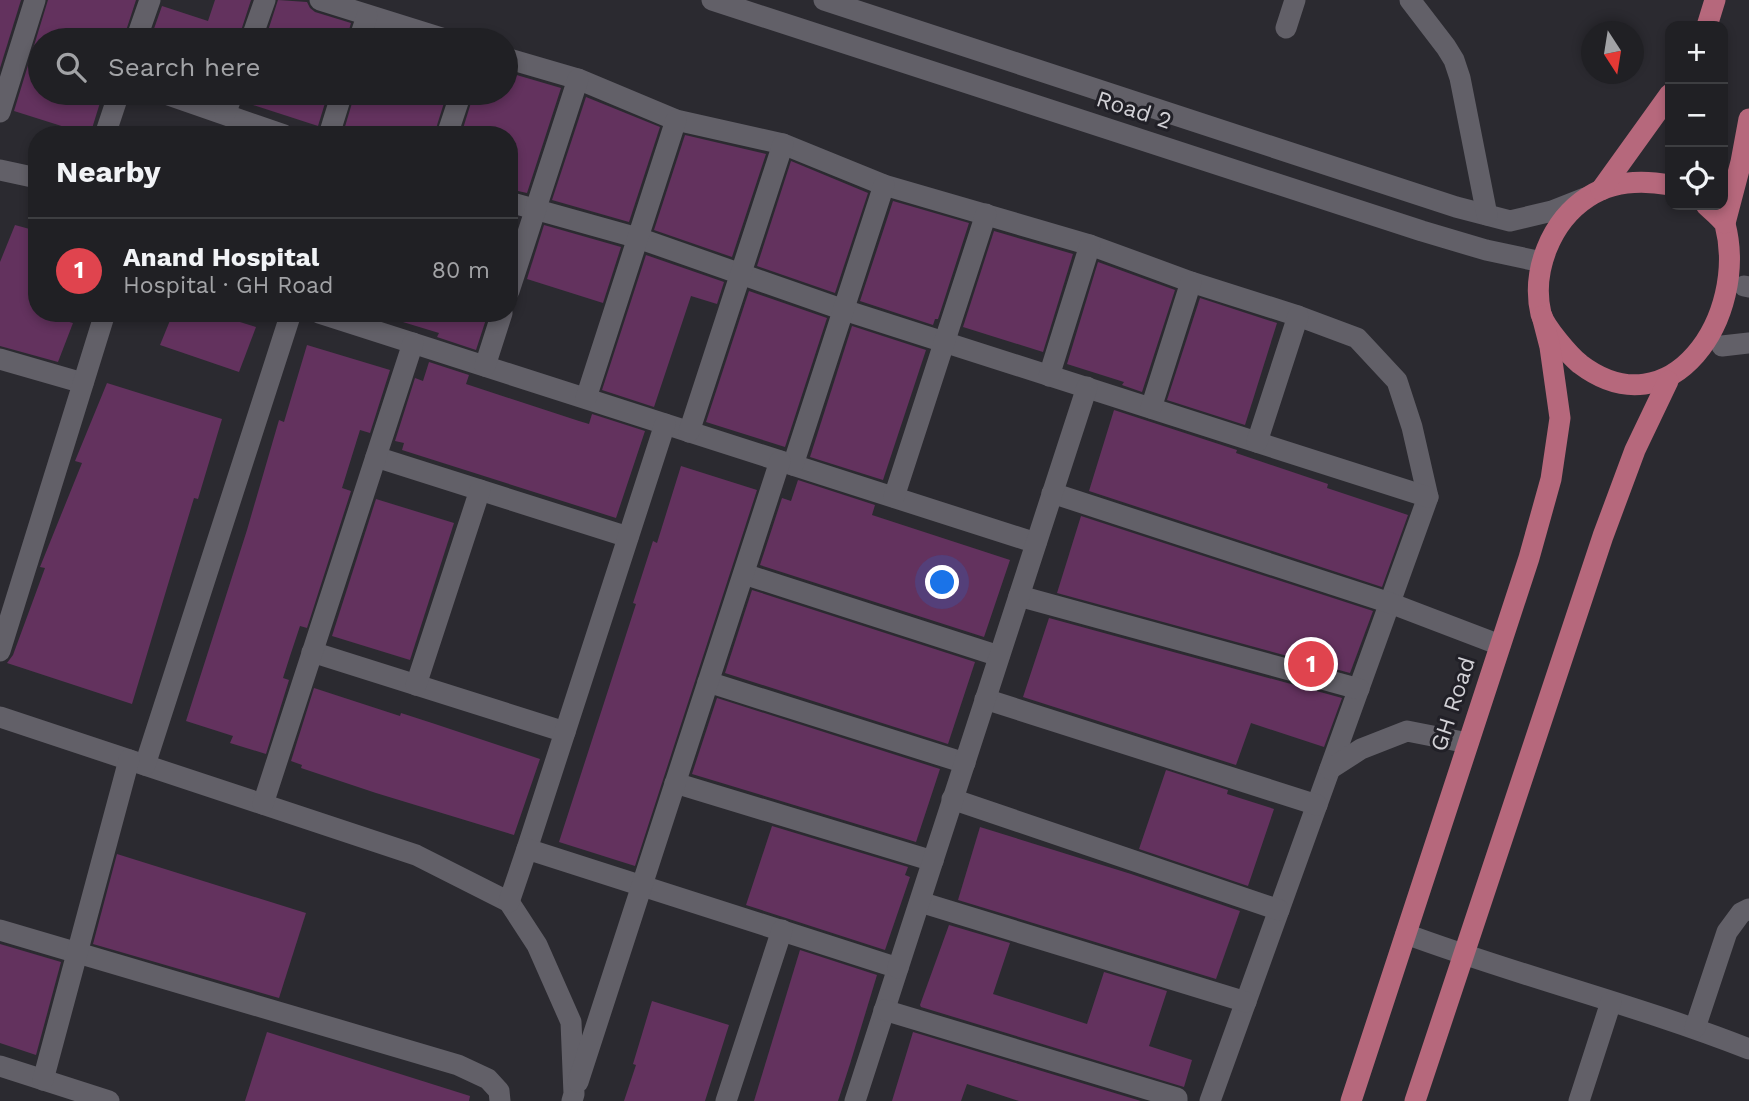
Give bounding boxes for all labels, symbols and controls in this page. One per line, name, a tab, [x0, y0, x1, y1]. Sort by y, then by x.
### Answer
north arrow	[1581, 21, 1644, 84]
map controls	[1665, 21, 1728, 210]
button: +	[1665, 21, 1728, 84]
search box	[28, 28, 518, 105]
icon: search	[52, 48, 90, 86]
text: Search here	[108, 52, 260, 82]
button: −	[1665, 84, 1728, 147]
street label: Road 2	[1093, 85, 1175, 135]
button: locate	[1665, 147, 1728, 210]
text: Nearby	[56, 154, 161, 189]
text: Anand Hospital	[123, 242, 319, 272]
text: 1	[74, 257, 84, 284]
text: 80 m	[432, 257, 490, 284]
text: Hospital · GH Road	[123, 272, 333, 299]
your location	[925, 565, 959, 599]
pin: 1	[1288, 638, 1334, 690]
street label: GH Road	[1425, 653, 1481, 755]

